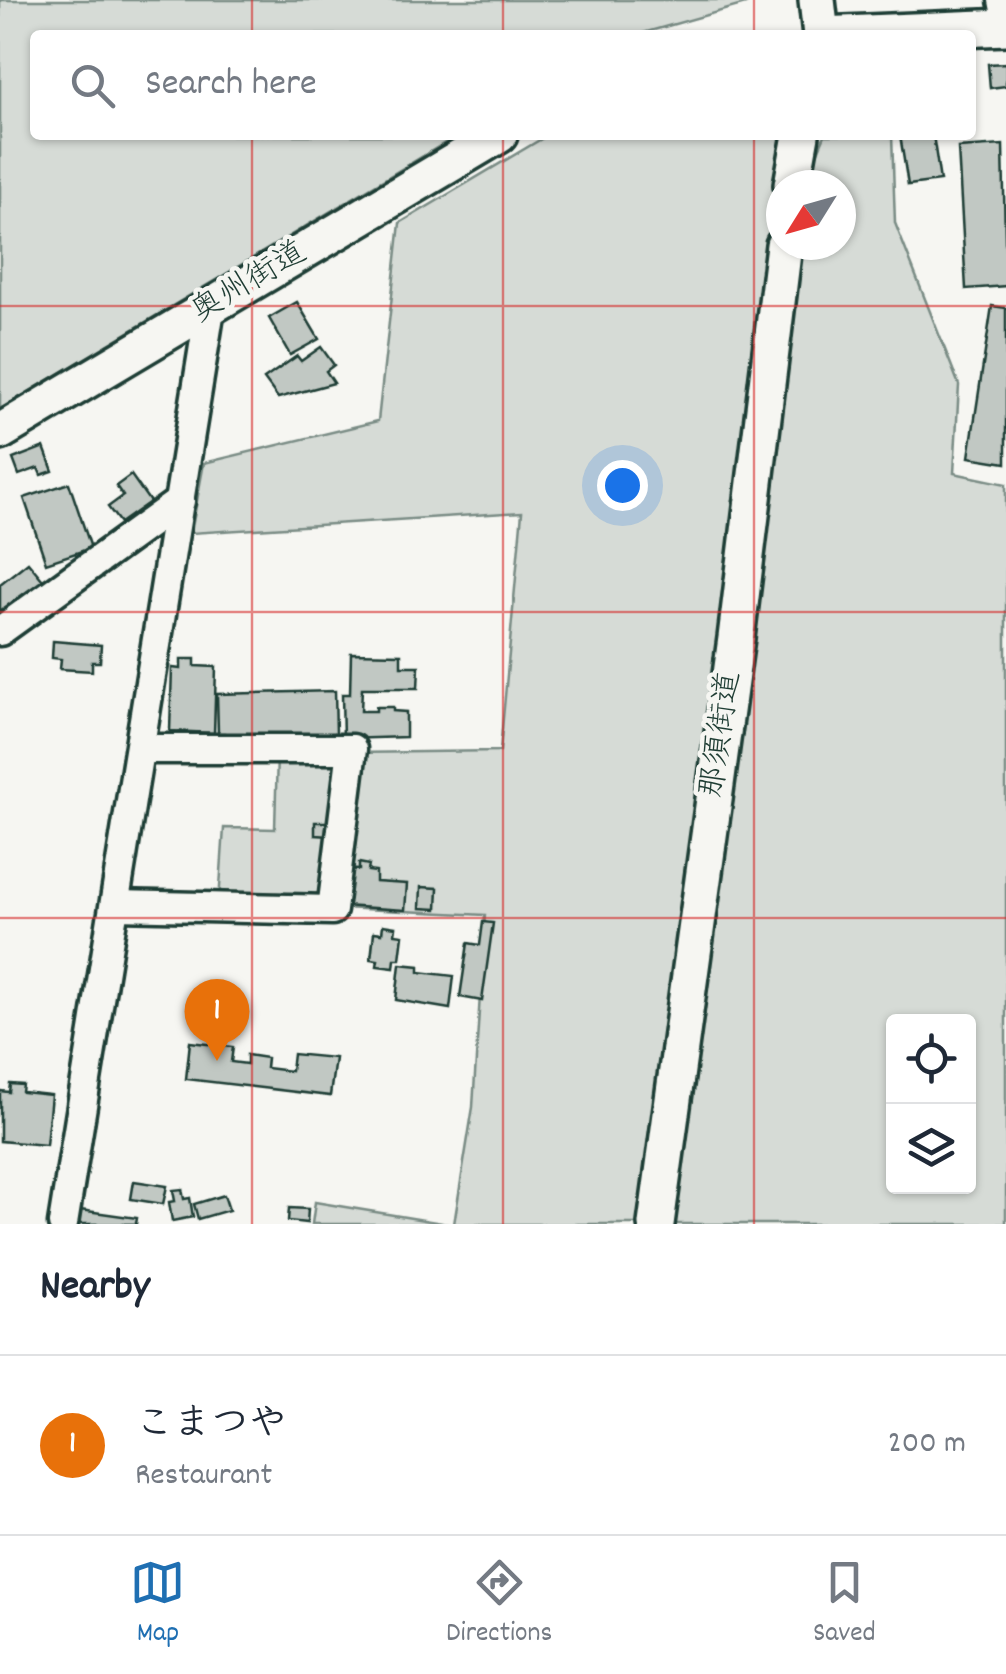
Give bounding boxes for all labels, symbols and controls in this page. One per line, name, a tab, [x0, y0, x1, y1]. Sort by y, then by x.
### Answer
search box	[30, 30, 976, 140]
icon: search	[65, 58, 120, 113]
text: Search here	[145, 58, 317, 113]
north arrow	[766, 170, 856, 260]
street label: 奥州街道	[183, 231, 317, 337]
your location	[597, 460, 648, 511]
street label: 那須街道	[691, 668, 755, 802]
pin: 1	[184, 978, 250, 1061]
map controls	[886, 1014, 976, 1194]
button: locate	[886, 1014, 976, 1104]
button: layers	[886, 1104, 976, 1194]
text: Nearby	[40, 1259, 150, 1319]
text: こまつや	[135, 1399, 287, 1454]
text: 1	[69, 1422, 76, 1468]
text: 200 m	[888, 1422, 966, 1468]
text: Restaurant	[135, 1454, 272, 1500]
tab: Map	[130, 1555, 185, 1655]
tab: Directions	[446, 1555, 552, 1655]
tab: Saved	[813, 1555, 876, 1655]

